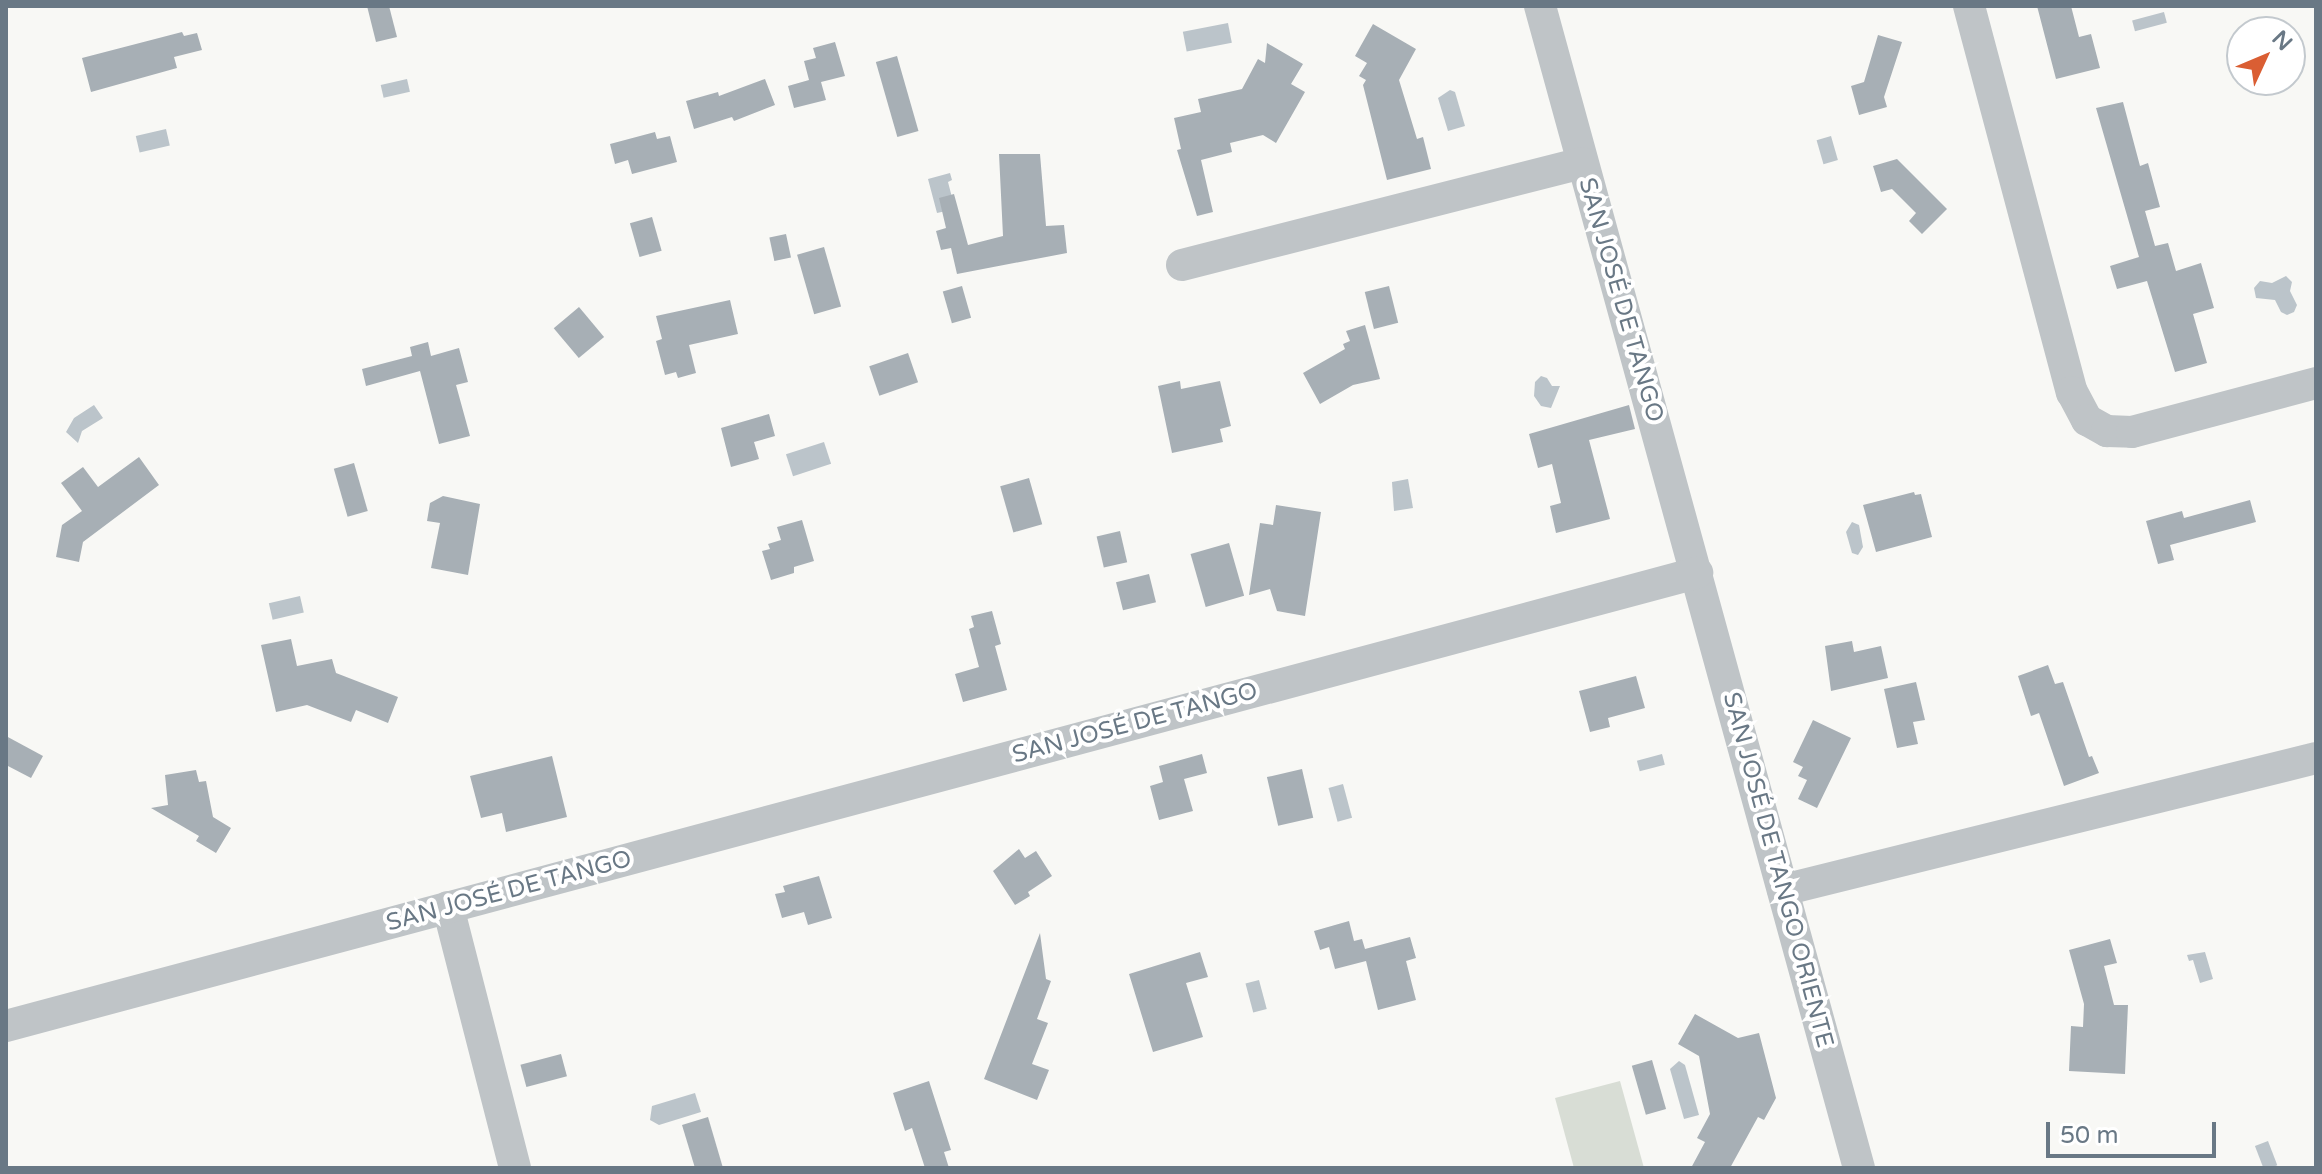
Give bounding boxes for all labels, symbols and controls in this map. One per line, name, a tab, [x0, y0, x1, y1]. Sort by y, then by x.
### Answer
north arrow	[2226, 16, 2306, 96]
text: N	[2266, 25, 2297, 56]
street label: SAN JOSÉ DE TANGO	[1572, 175, 1670, 425]
street label: SAN JOSÉ DE TANGO	[1009, 676, 1261, 770]
street label: SAN JOSÉ DE TANGO ORIENTE	[1717, 689, 1839, 1051]
street label: SAN JOSÉ DE TANGO	[383, 844, 635, 938]
scale bar	[2050, 1106, 2220, 1156]
text: 50 m	[2060, 1121, 2118, 1150]

